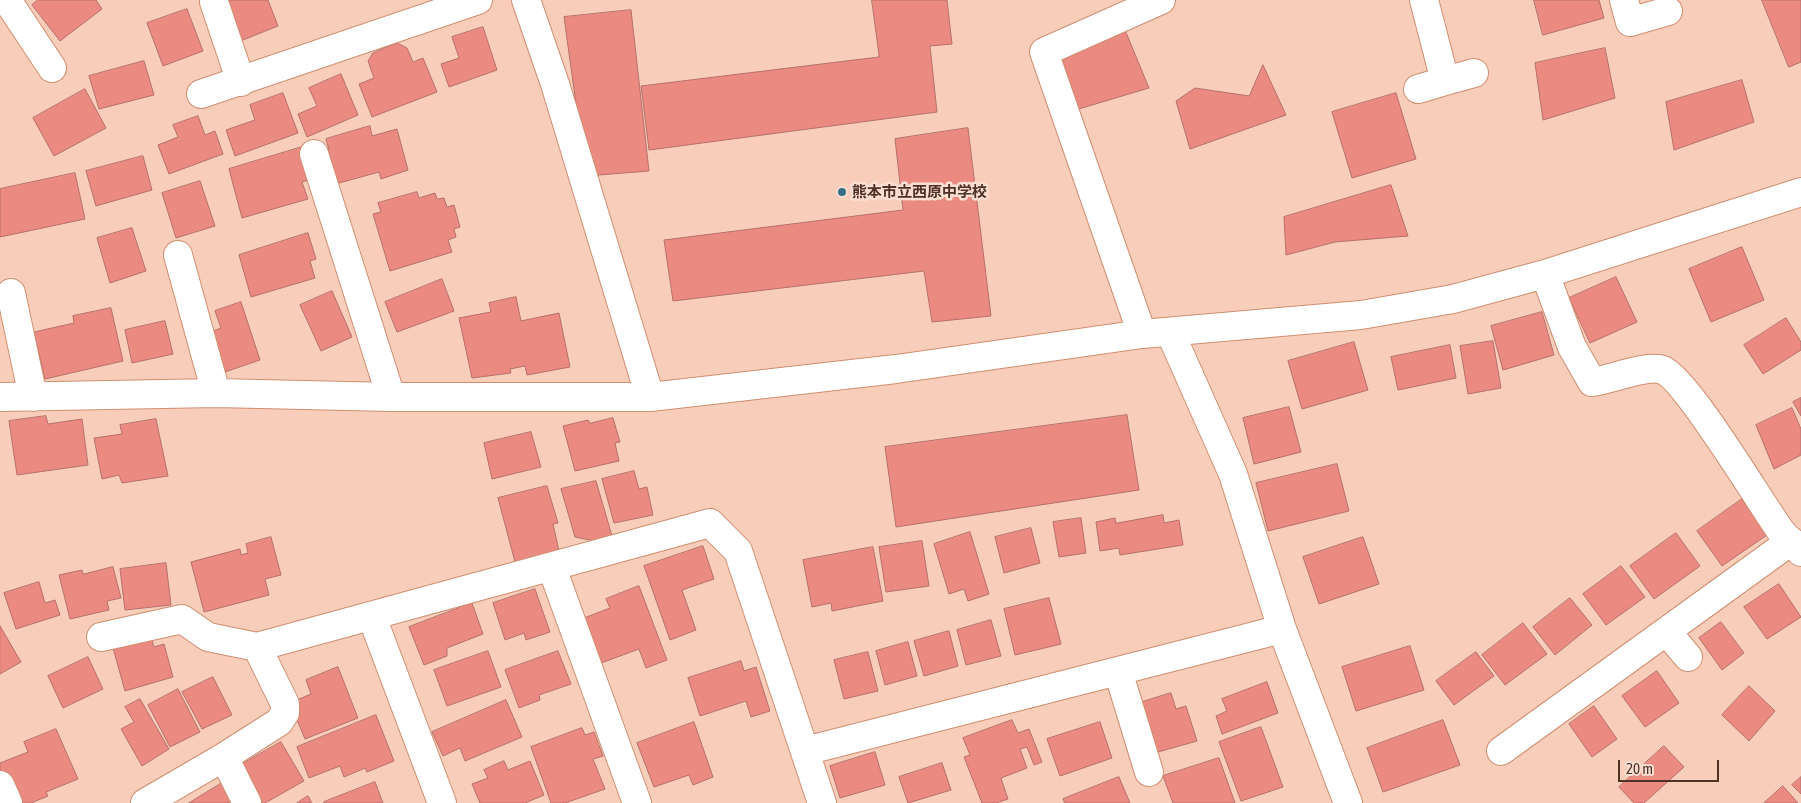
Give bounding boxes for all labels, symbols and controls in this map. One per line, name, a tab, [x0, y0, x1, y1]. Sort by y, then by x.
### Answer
place label: 熊本市立西原中学校	[852, 183, 987, 201]
marker: 熊本市立西原中学校	[836, 186, 848, 198]
scale bar	[1621, 750, 1722, 782]
text: 20 m	[1626, 760, 1653, 777]

